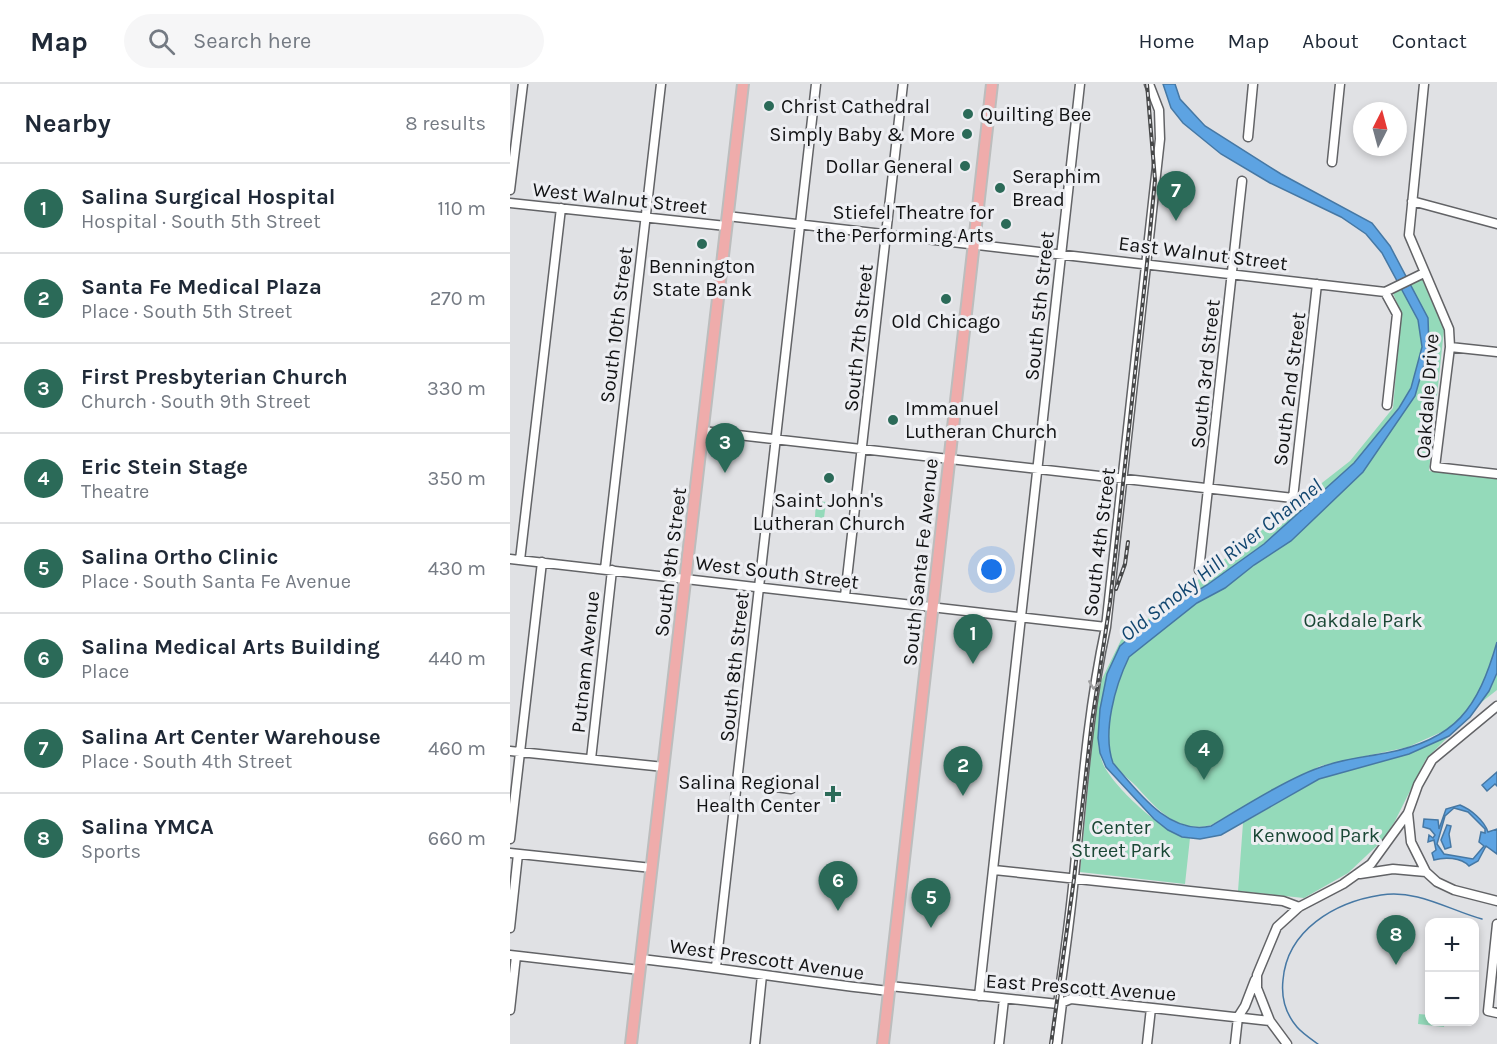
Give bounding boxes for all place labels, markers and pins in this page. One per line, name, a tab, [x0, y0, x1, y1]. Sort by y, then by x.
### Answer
place label: Christ Cathedral	[781, 95, 930, 118]
marker: Christ Cathedral	[762, 99, 776, 113]
place label: Quilting Bee	[980, 103, 1091, 126]
marker: Quilting Bee	[961, 107, 975, 121]
place label: Simply Baby & More	[769, 123, 955, 146]
marker: Simply Baby & More	[960, 127, 974, 141]
place label: Dollar General	[825, 155, 953, 178]
marker: Dollar General	[958, 159, 972, 173]
place label: Seraphim Bread	[1012, 165, 1101, 211]
pin: 7	[1156, 172, 1196, 221]
marker: Seraphim Bread	[993, 181, 1007, 195]
place label: Stiefel Theatre for the Performing Arts	[816, 201, 995, 247]
marker: Stiefel Theatre for the Performing Arts	[999, 217, 1013, 231]
marker: Bennington State Bank	[695, 237, 709, 251]
place label: Bennington State Bank	[649, 255, 755, 301]
marker: Old Chicago	[939, 292, 953, 306]
place label: Old Chicago	[892, 310, 1000, 333]
place label: Immanuel Lutheran Church	[905, 397, 1057, 443]
marker: Immanuel Lutheran Church	[886, 413, 900, 427]
pin: 3	[706, 424, 744, 473]
marker: Saint John's Lutheran Church	[822, 471, 836, 485]
place label: Saint John's Lutheran Church	[753, 489, 905, 535]
pin: 1	[954, 614, 992, 664]
pin: 4	[1184, 730, 1224, 780]
pin: 2	[944, 746, 982, 796]
place label: Salina Regional Health Center	[678, 771, 821, 817]
marker: Salina Regional Health Center	[824, 785, 842, 803]
pin: 6	[818, 862, 858, 911]
pin: 5	[912, 878, 950, 928]
pin: 8	[1376, 916, 1416, 965]

